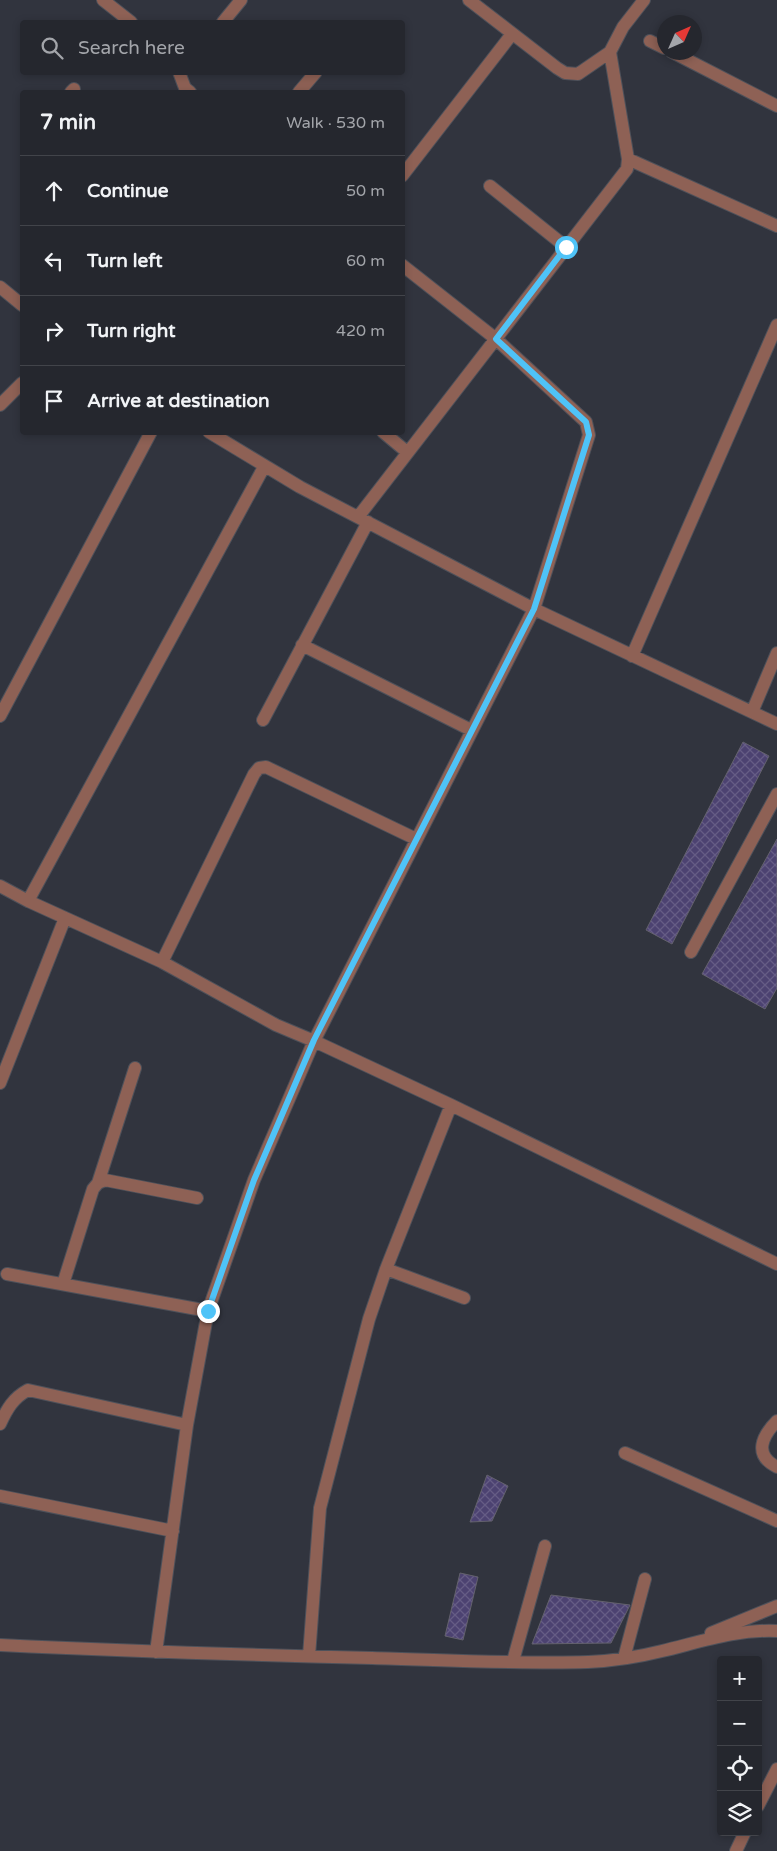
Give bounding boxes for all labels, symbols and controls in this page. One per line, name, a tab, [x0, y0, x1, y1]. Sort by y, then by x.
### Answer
north arrow	[657, 15, 702, 60]
search box	[20, 20, 405, 75]
icon: search	[38, 34, 66, 62]
text: Search here	[78, 37, 185, 59]
text: 7 min	[40, 110, 96, 135]
text: Walk · 530 m	[286, 113, 385, 133]
icon: ahead	[40, 177, 68, 205]
text: Continue	[87, 180, 169, 202]
text: 50 m	[346, 181, 385, 201]
route start	[555, 236, 578, 259]
icon: left	[40, 247, 68, 275]
text: Turn left	[87, 250, 163, 272]
text: 60 m	[346, 251, 385, 271]
icon: right	[40, 317, 68, 345]
text: Turn right	[87, 320, 175, 342]
text: 420 m	[336, 321, 385, 341]
icon: arrive	[40, 387, 68, 415]
text: Arrive at destination	[87, 390, 270, 412]
route end	[197, 1300, 220, 1323]
map controls	[717, 1656, 762, 1836]
button: +	[717, 1656, 762, 1701]
button: −	[717, 1701, 762, 1746]
button: locate	[717, 1746, 762, 1791]
button: layers	[717, 1791, 762, 1836]

